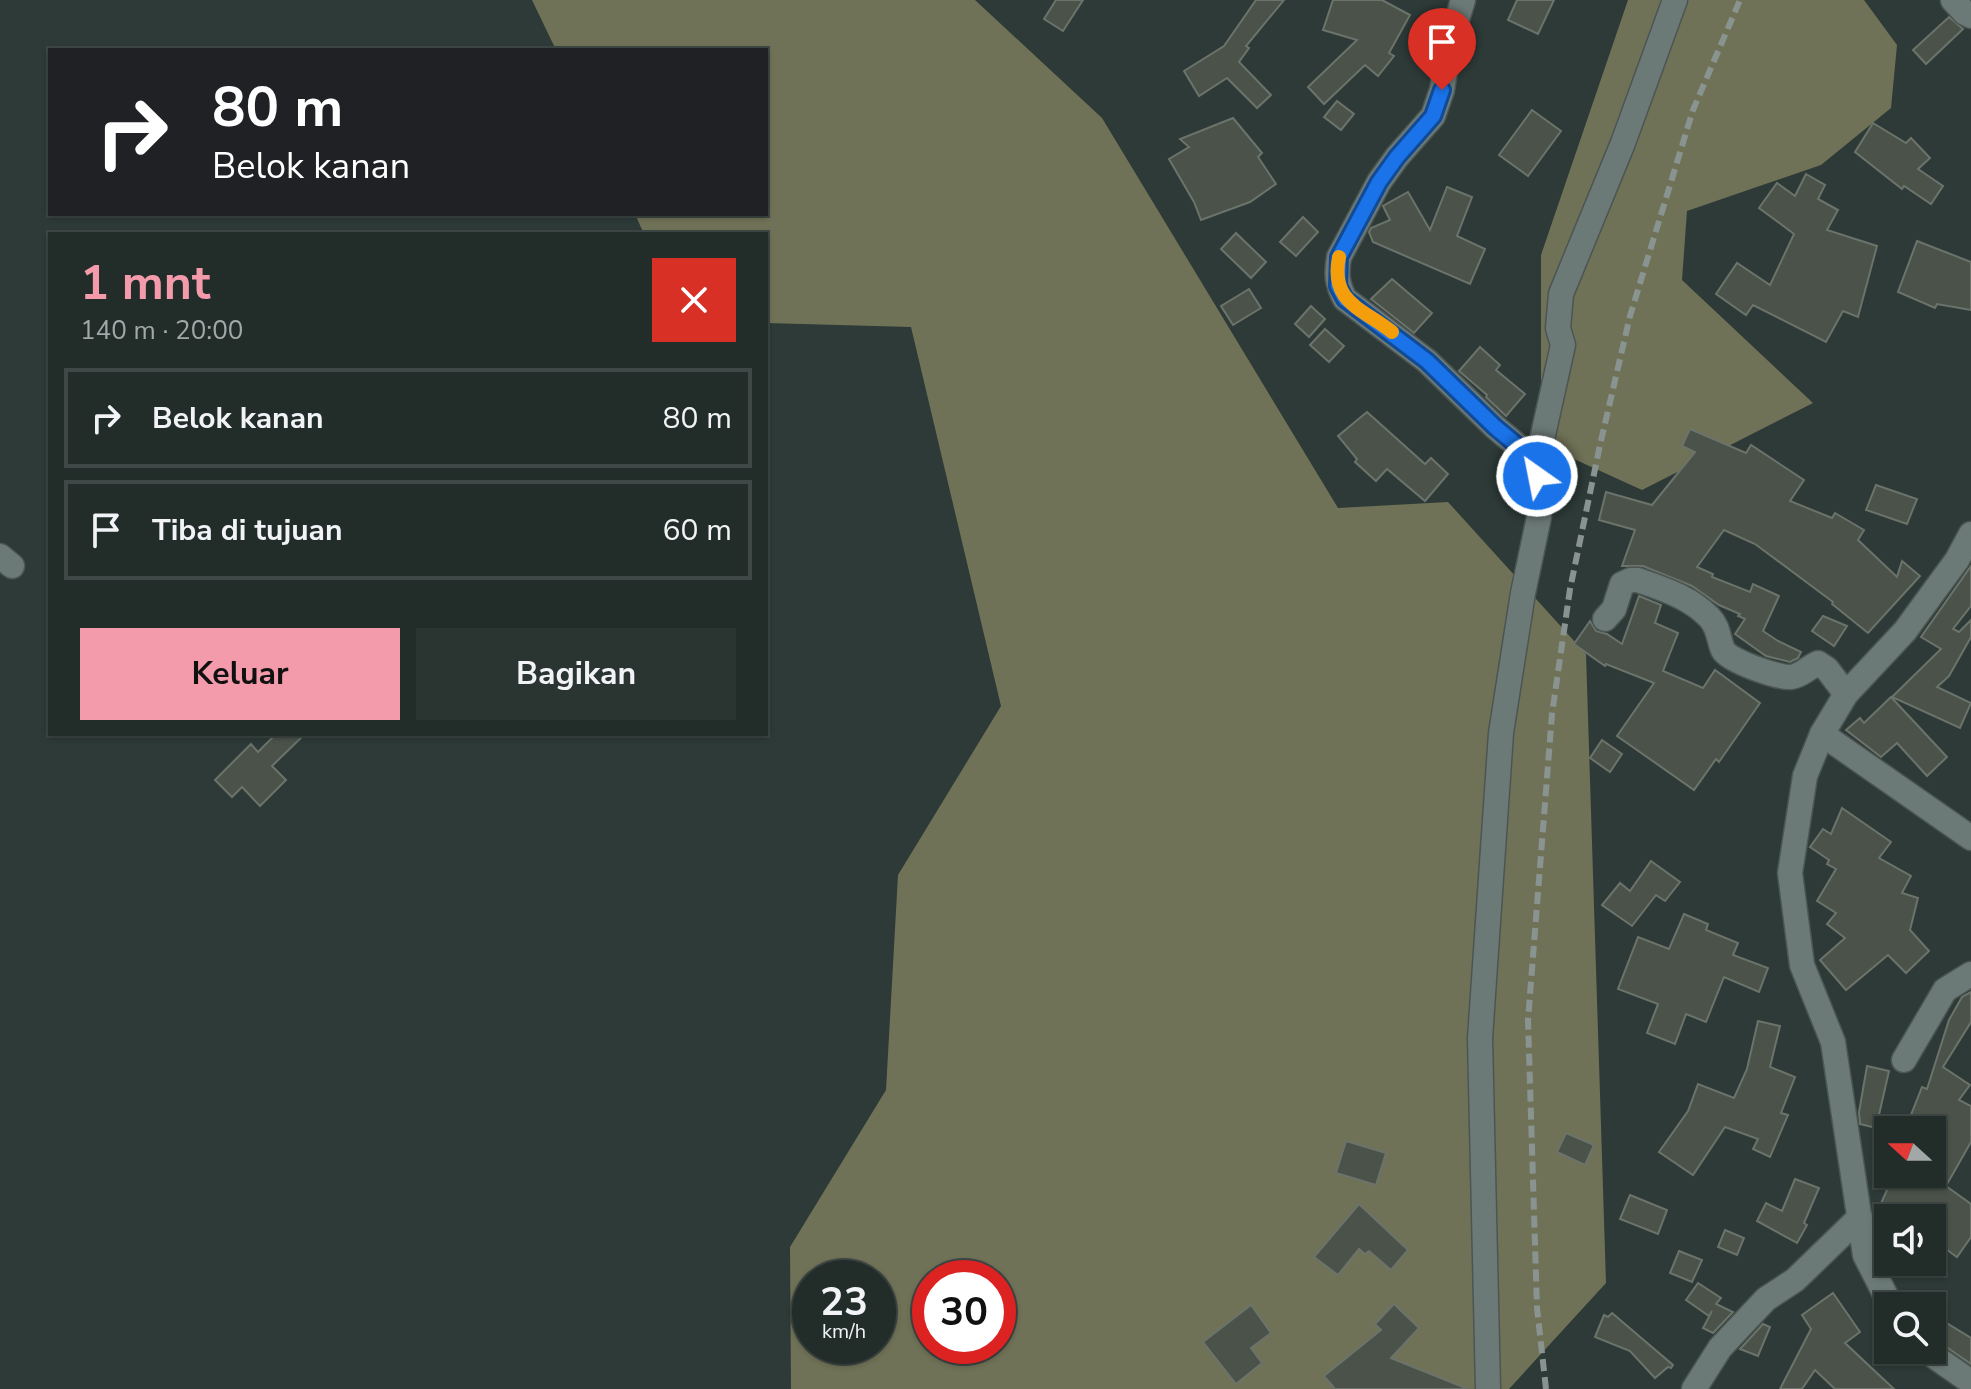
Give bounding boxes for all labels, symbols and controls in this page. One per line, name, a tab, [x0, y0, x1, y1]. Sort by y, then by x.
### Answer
pin	[1408, 8, 1476, 90]
icon: arrive	[1420, 20, 1464, 64]
text: 80 m	[212, 69, 343, 146]
icon: right	[80, 80, 184, 184]
text: Belok kanan	[212, 142, 410, 191]
text: 1 mnt	[80, 250, 210, 316]
button: close	[652, 258, 736, 342]
text: 140 m · 20:00	[80, 313, 243, 348]
icon: right	[84, 396, 128, 440]
text: Belok kanan	[152, 398, 324, 439]
text: 80 m	[663, 398, 732, 439]
position arrow	[1495, 434, 1579, 518]
icon: arrive	[84, 508, 128, 552]
text: Tiba di tujuan	[152, 510, 343, 551]
text: 60 m	[663, 510, 732, 551]
button: Keluar	[80, 628, 400, 720]
button: Bagikan	[416, 628, 736, 720]
north arrow	[1874, 1116, 1946, 1188]
map controls	[1874, 1116, 1946, 1364]
button: sound	[1874, 1204, 1946, 1276]
speed limit sign: 30	[912, 1260, 1016, 1364]
text: 23	[820, 1275, 868, 1329]
button: search	[1874, 1292, 1946, 1364]
text: km/h	[822, 1318, 866, 1345]

